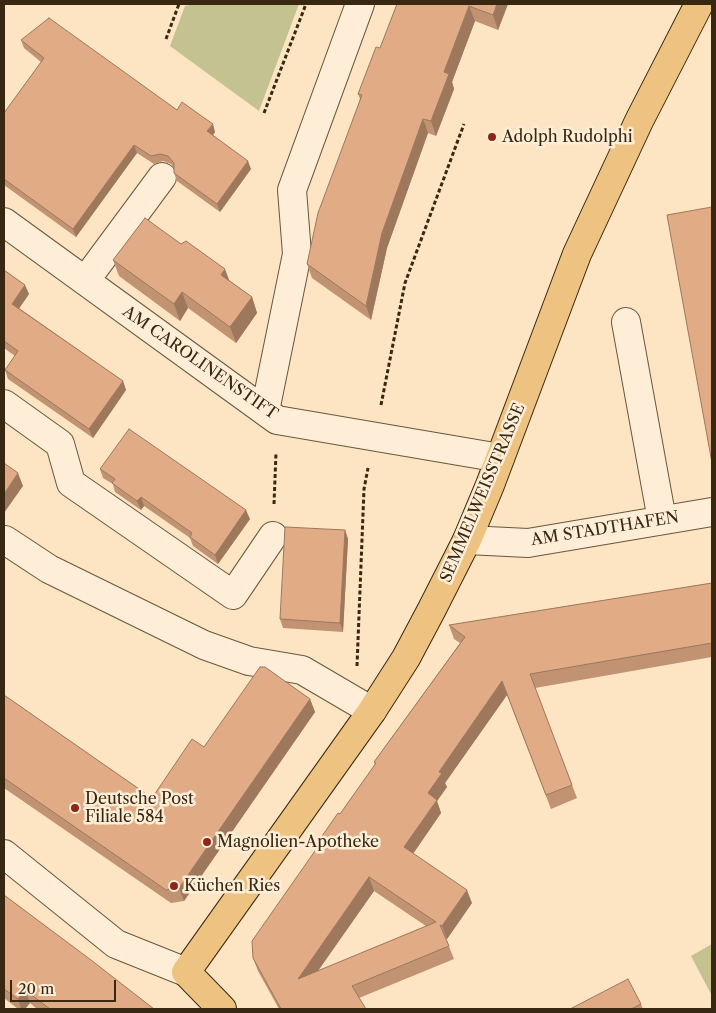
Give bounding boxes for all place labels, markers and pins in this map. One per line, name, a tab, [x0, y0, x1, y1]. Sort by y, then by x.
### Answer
place label: Adolph Rudolphi	[502, 127, 633, 147]
marker: Adolph Rudolphi	[486, 131, 498, 143]
place label: Deutsche Post Filiale 584	[85, 789, 194, 827]
marker: Deutsche Post Filiale 584	[69, 802, 81, 814]
place label: Magnolien-Apotheke	[217, 832, 379, 852]
marker: Magnolien-Apotheke	[201, 836, 213, 848]
place label: Küchen Ries	[184, 876, 280, 896]
marker: Küchen Ries	[168, 880, 180, 892]

